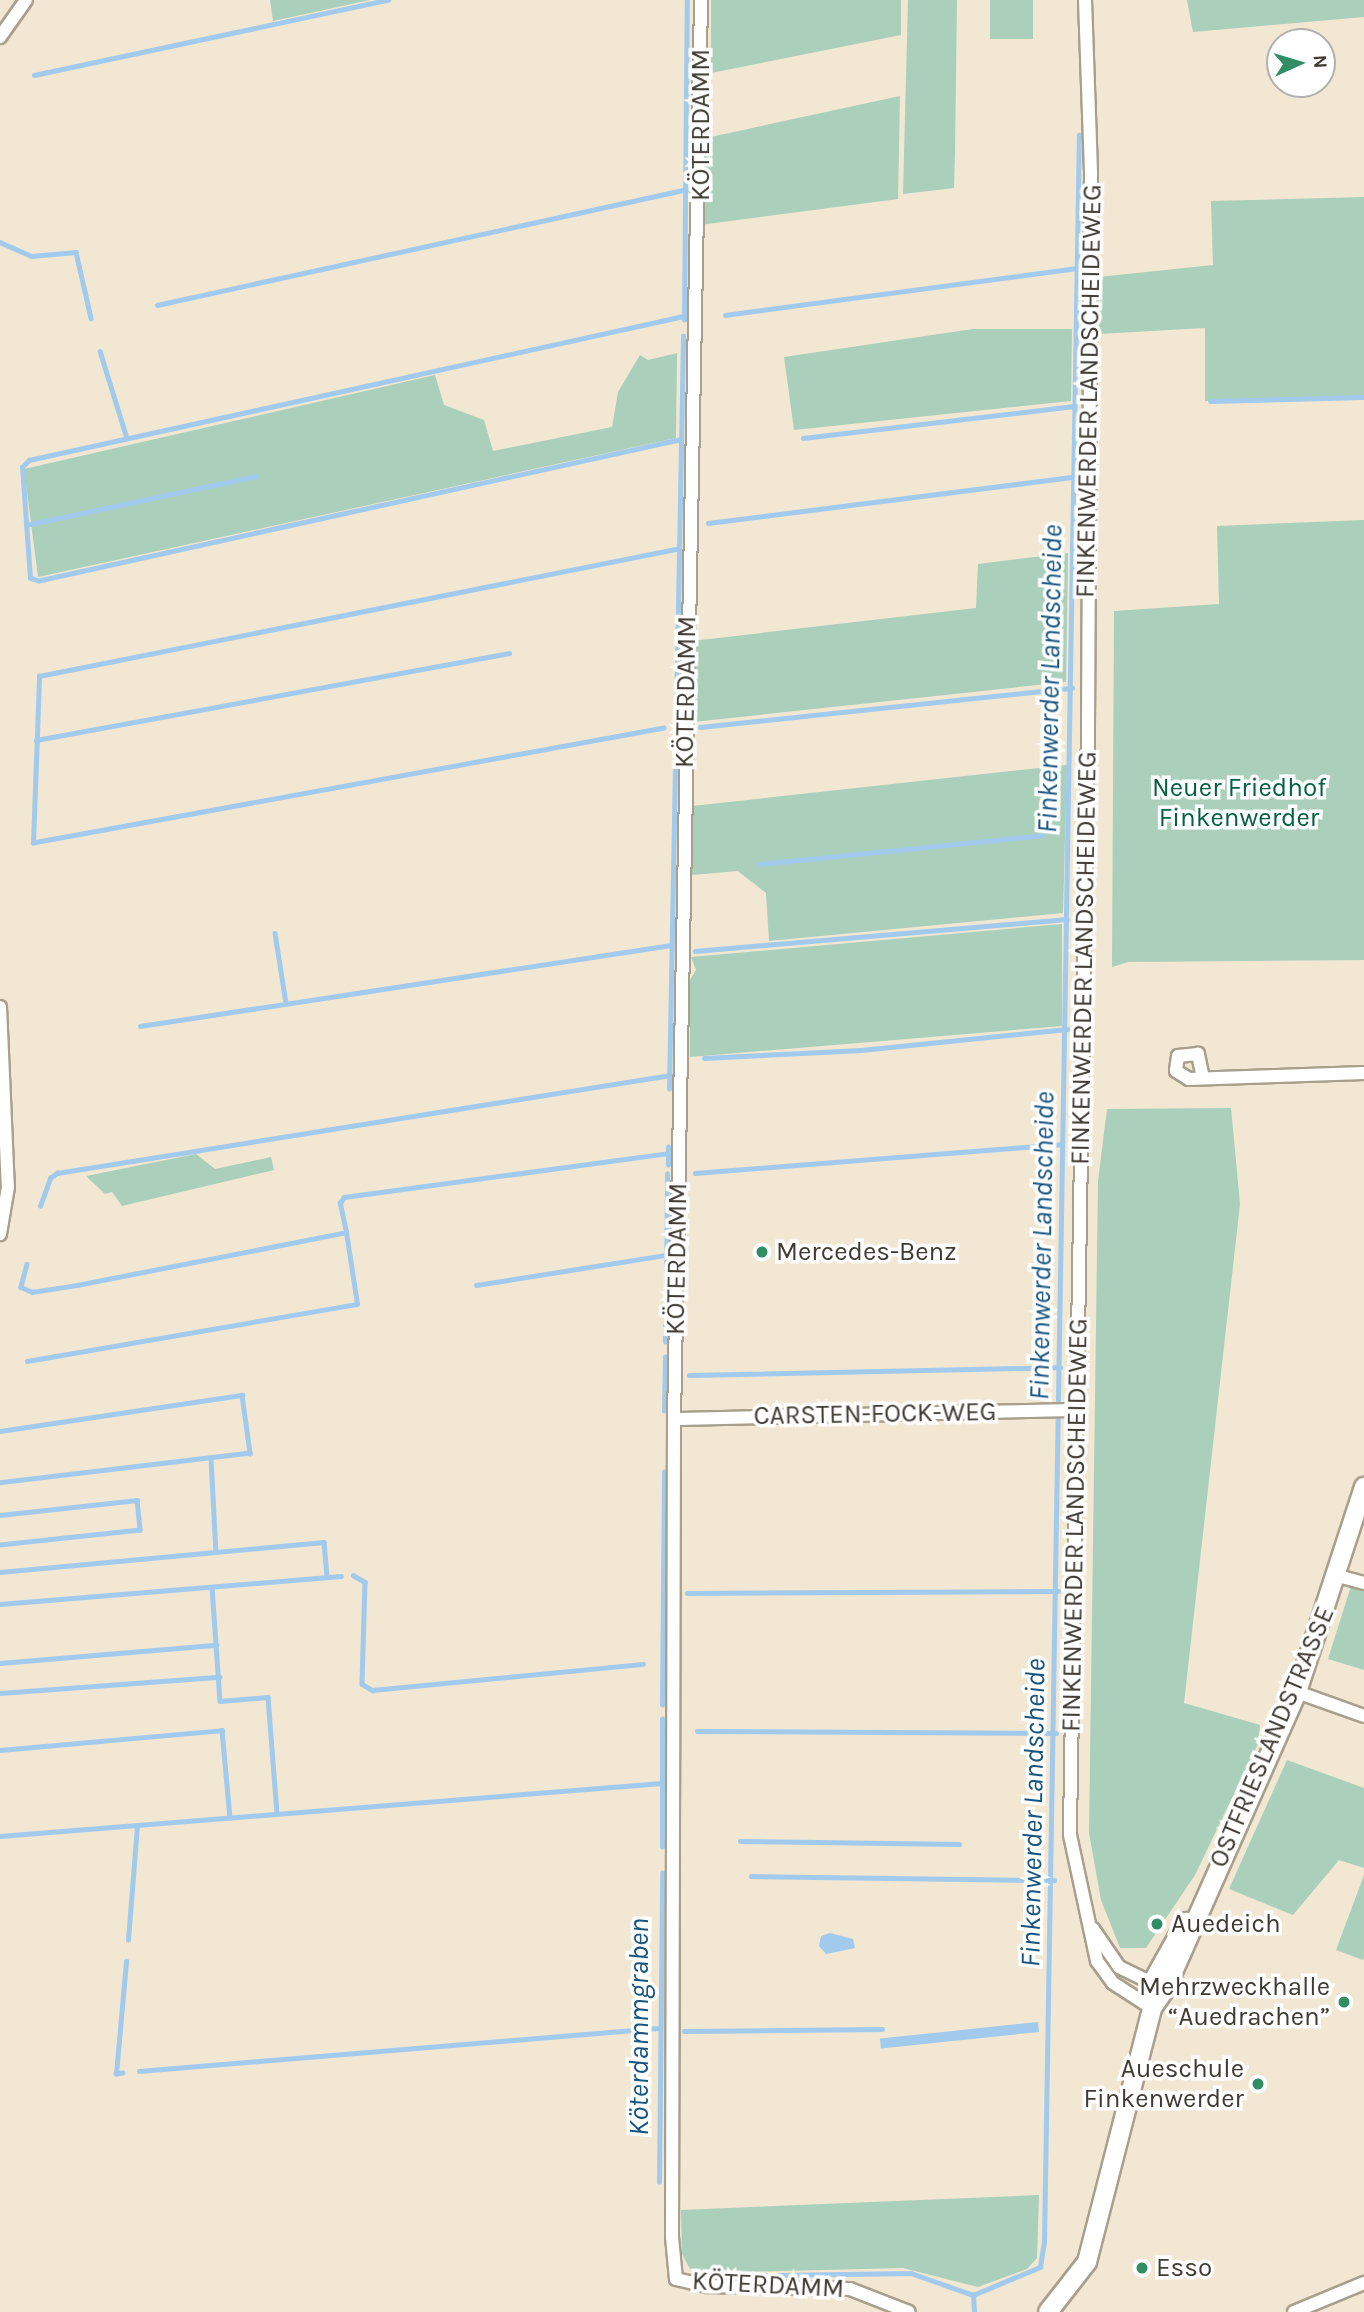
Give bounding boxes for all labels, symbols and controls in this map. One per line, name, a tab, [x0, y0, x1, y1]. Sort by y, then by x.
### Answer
north arrow	[1266, 28, 1336, 98]
street label: KÖTERDAMM	[685, 49, 717, 201]
text: N	[1309, 54, 1331, 69]
street label: FINKENWERDER LANDSCHEIDEWEG	[1070, 184, 1108, 598]
water label: Finkenwerder Landscheide	[1031, 524, 1069, 834]
street label: KÖTERDAMM	[669, 616, 703, 768]
street label: FINKENWERDER LANDSCHEIDEWEG	[1065, 751, 1103, 1165]
park label: Neuer Friedhof Finkenwerder	[1152, 772, 1326, 834]
water label: Finkenwerder Landscheide	[1023, 1091, 1061, 1401]
street label: KÖTERDAMM	[660, 1183, 694, 1335]
place label: Mercedes-Benz	[776, 1236, 957, 1268]
marker: Mercedes-Benz	[754, 1244, 770, 1260]
street label: FINKENWERDER LANDSCHEIDEWEG	[1056, 1318, 1094, 1732]
street label: CARSTEN-FOCK-WEG	[753, 1396, 997, 1432]
street label: OSTFRIESLANDSTRASSE	[1203, 1602, 1341, 1872]
water label: Finkenwerder Landscheide	[1014, 1658, 1052, 1968]
place label: Auedeich	[1171, 1908, 1281, 1940]
marker: Auedeich	[1149, 1916, 1165, 1932]
water label: Köterdammgraben	[622, 1918, 656, 2136]
place label: Mehrzweckhalle “Auedrachen”	[1139, 1971, 1330, 2032]
marker: Mehrzweckhalle “Auedrachen”	[1336, 1994, 1352, 2010]
place label: Aueschule Finkenwerder	[1084, 2053, 1244, 2114]
marker: Aueschule Finkenwerder	[1250, 2076, 1266, 2092]
place label: Esso	[1156, 2252, 1212, 2284]
marker: Esso	[1134, 2260, 1150, 2276]
street label: KÖTERDAMM	[691, 2265, 845, 2305]

